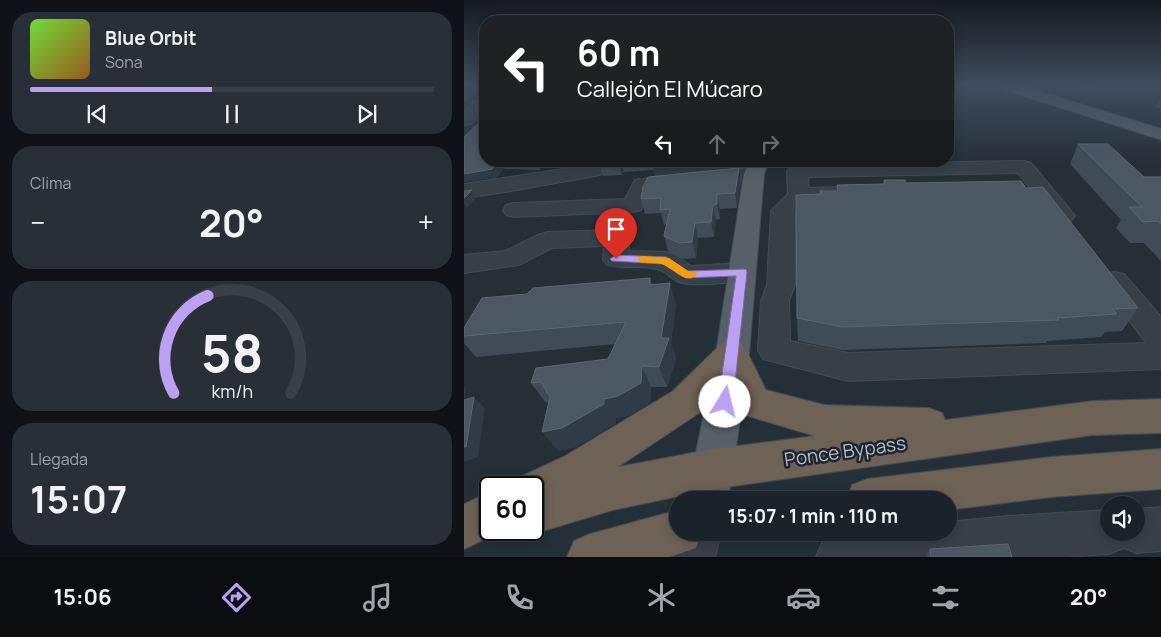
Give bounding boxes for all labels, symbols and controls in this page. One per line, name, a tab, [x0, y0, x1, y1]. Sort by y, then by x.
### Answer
text: Blue Orbit	[105, 25, 197, 51]
text: 60 m	[577, 29, 660, 77]
icon: left	[494, 35, 559, 100]
text: Sona	[105, 51, 143, 73]
text: Callejón El Múcaro	[577, 74, 763, 104]
icon: previous	[83, 100, 111, 128]
icon: pause	[218, 100, 246, 128]
icon: next	[353, 100, 381, 128]
icon: left	[650, 130, 678, 158]
icon: ahead	[703, 130, 731, 158]
icon: right	[756, 130, 784, 158]
text: Clima	[30, 172, 71, 194]
text: 20°	[199, 196, 264, 248]
text: −	[30, 203, 45, 241]
text: +	[418, 203, 434, 241]
pin	[595, 208, 637, 259]
icon: arrive	[602, 215, 630, 243]
text: 58	[201, 317, 263, 388]
position arrow	[698, 375, 750, 427]
text: km/h	[211, 379, 253, 403]
street label: Ponce Bypass	[783, 430, 907, 472]
text: Llegada	[30, 448, 88, 470]
text: 15:07	[30, 472, 127, 524]
speed limit sign: 60	[479, 476, 544, 541]
map controls	[1100, 496, 1145, 541]
button: sound	[1100, 496, 1145, 541]
text: 15:07 · 1 min · 110 m	[728, 503, 898, 529]
icon: directions	[219, 580, 254, 615]
icon: music	[360, 580, 395, 615]
icon: phone	[502, 580, 537, 615]
icon: climate	[644, 580, 679, 615]
icon: car	[786, 580, 821, 615]
icon: filters	[928, 580, 963, 615]
text: 15:06	[53, 582, 112, 612]
text: 20°	[1070, 582, 1108, 612]

